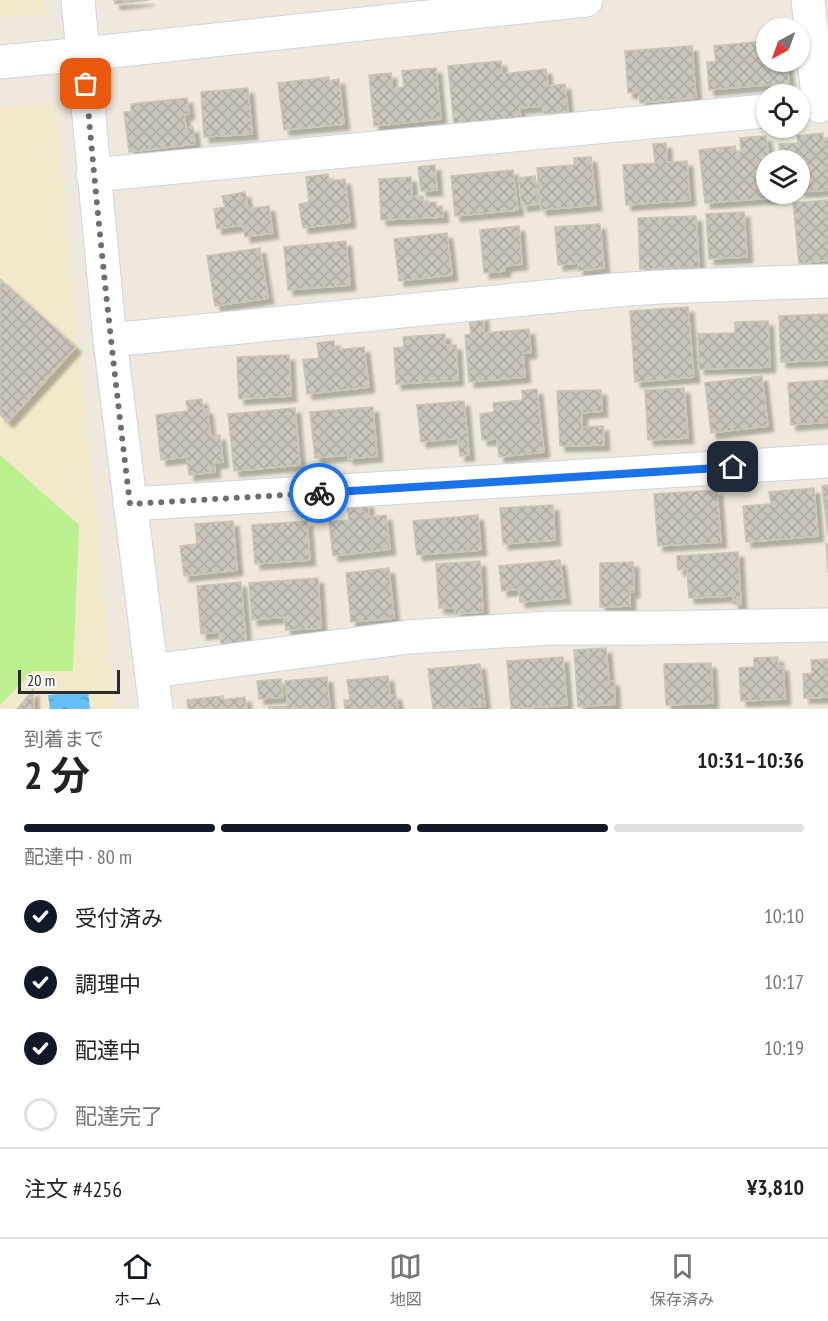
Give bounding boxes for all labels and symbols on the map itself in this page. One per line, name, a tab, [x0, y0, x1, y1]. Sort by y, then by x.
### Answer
north arrow	[756, 18, 810, 72]
pin	[60, 58, 111, 109]
pin	[707, 441, 758, 492]
courier	[289, 463, 349, 523]
scale bar	[18, 667, 120, 694]

